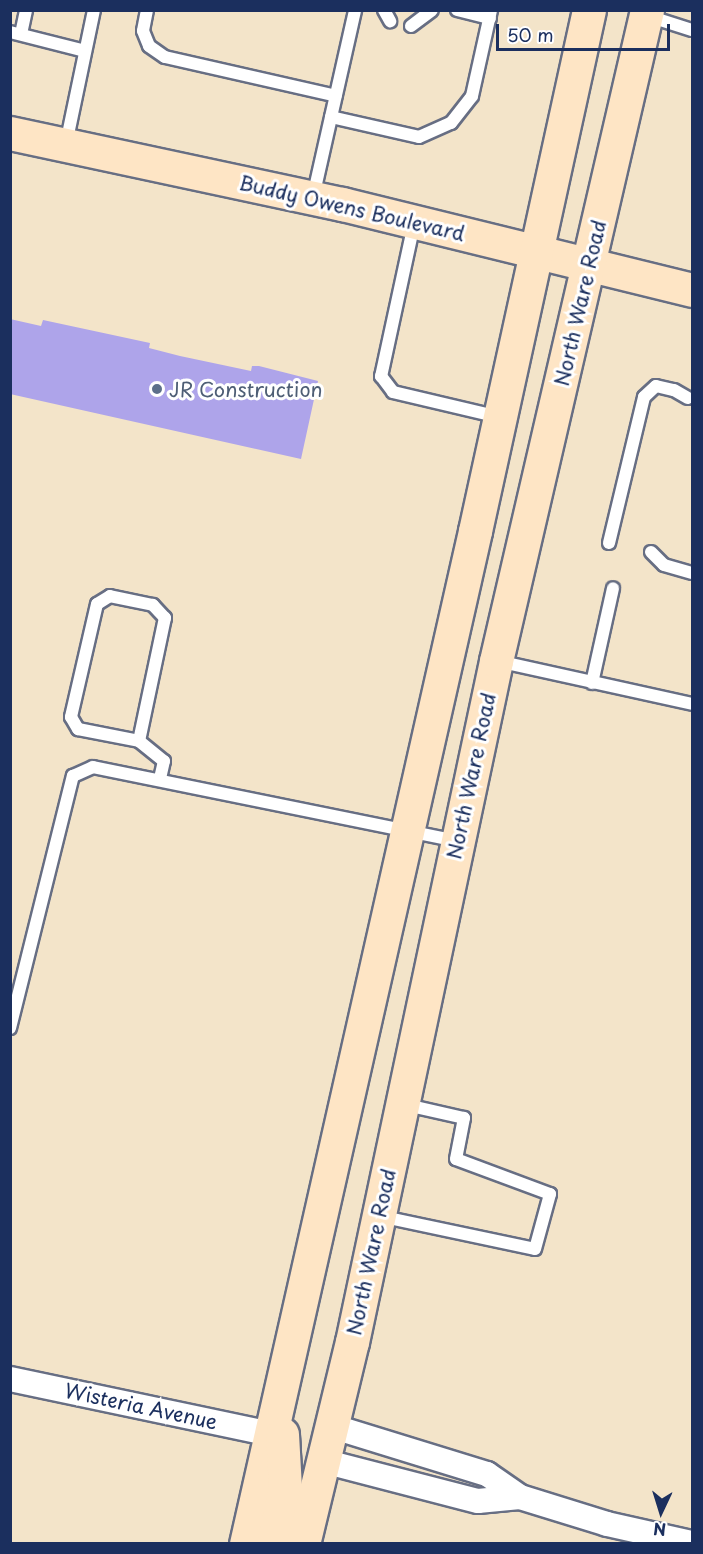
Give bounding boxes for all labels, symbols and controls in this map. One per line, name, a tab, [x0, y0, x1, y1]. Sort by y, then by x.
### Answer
scale bar	[499, 12, 673, 50]
text: 50 m	[507, 21, 554, 48]
street label: Buddy Owens Boulevard	[237, 170, 467, 246]
street label: North Ware Road	[549, 219, 611, 387]
place label: JR Construction	[169, 377, 325, 401]
marker: JR Construction	[150, 382, 164, 396]
street label: North Ware Road	[442, 691, 500, 861]
street label: North Ware Road	[342, 1167, 400, 1337]
street label: Wisteria Avenue	[62, 1378, 220, 1434]
north arrow	[631, 1482, 691, 1542]
text: N	[653, 1518, 667, 1542]

